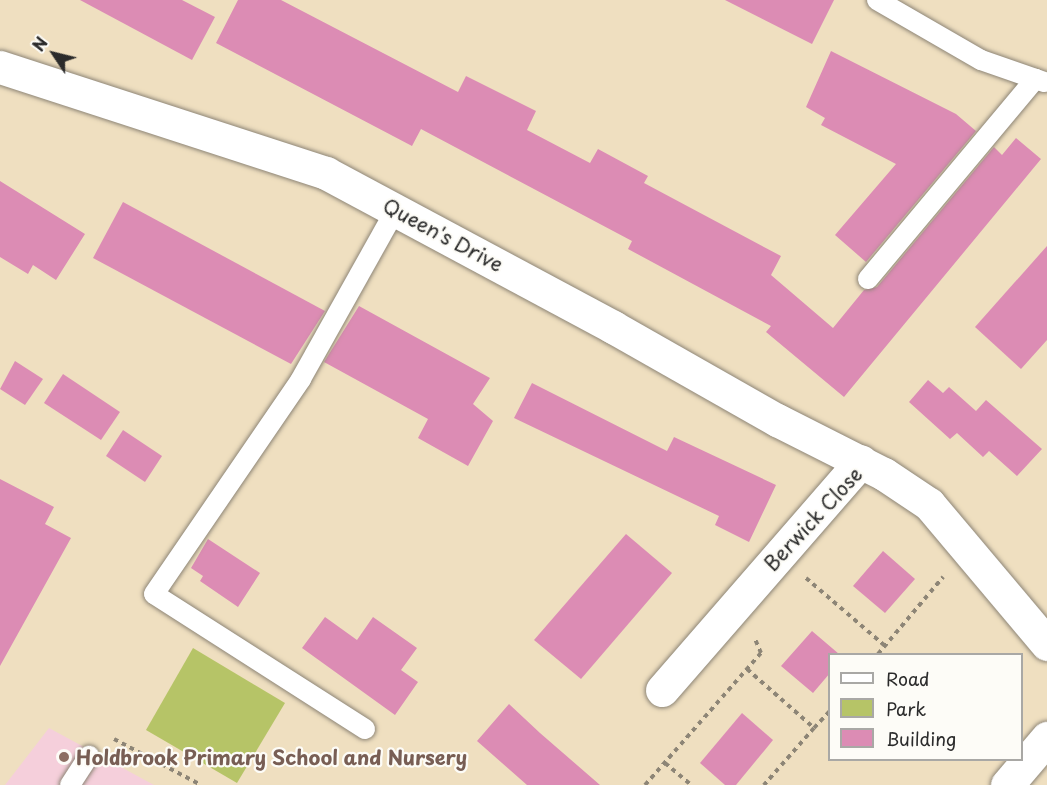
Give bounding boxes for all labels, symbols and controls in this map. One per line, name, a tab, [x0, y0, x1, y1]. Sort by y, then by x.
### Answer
north arrow	[24, 24, 84, 84]
text: N	[26, 32, 53, 56]
street label: Queen's Drive	[379, 193, 507, 277]
street label: Berwick Close	[758, 461, 868, 577]
legend	[828, 653, 1023, 761]
text: Road	[886, 665, 930, 692]
text: Park	[886, 695, 926, 722]
text: Building	[886, 725, 956, 752]
place label: Holdbrook Primary School and Nursery	[76, 745, 473, 769]
marker: Holdbrook Primary School and Nursery	[57, 750, 71, 764]

